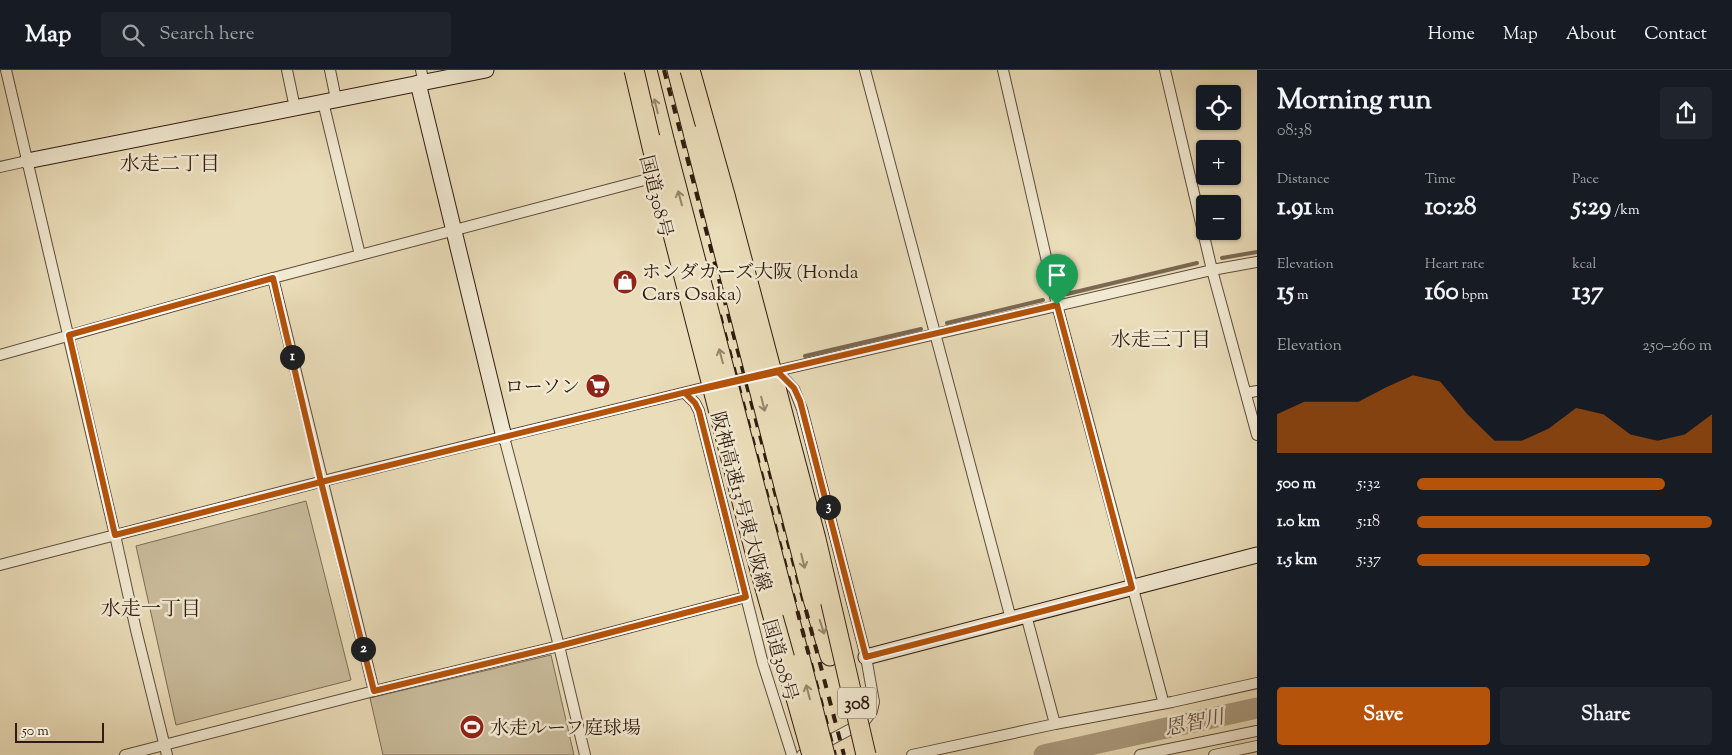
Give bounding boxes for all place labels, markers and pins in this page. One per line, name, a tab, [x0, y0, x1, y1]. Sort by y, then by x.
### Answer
pin	[1036, 254, 1078, 305]
place label: ホンダカーズ大阪 (Honda Cars Osaka)	[642, 260, 859, 309]
shop icon: ホンダカーズ大阪 (Honda Cars Osaka)	[612, 269, 638, 295]
pin: 1	[280, 344, 304, 370]
supermarket icon: ローソン	[585, 373, 611, 399]
place label: ローソン	[505, 375, 580, 402]
pin: 3	[816, 494, 840, 520]
pin: 2	[350, 636, 376, 662]
sports icon: 水走ルーフ庭球場	[459, 714, 485, 740]
place label: 水走ルーフ庭球場	[490, 716, 641, 743]

